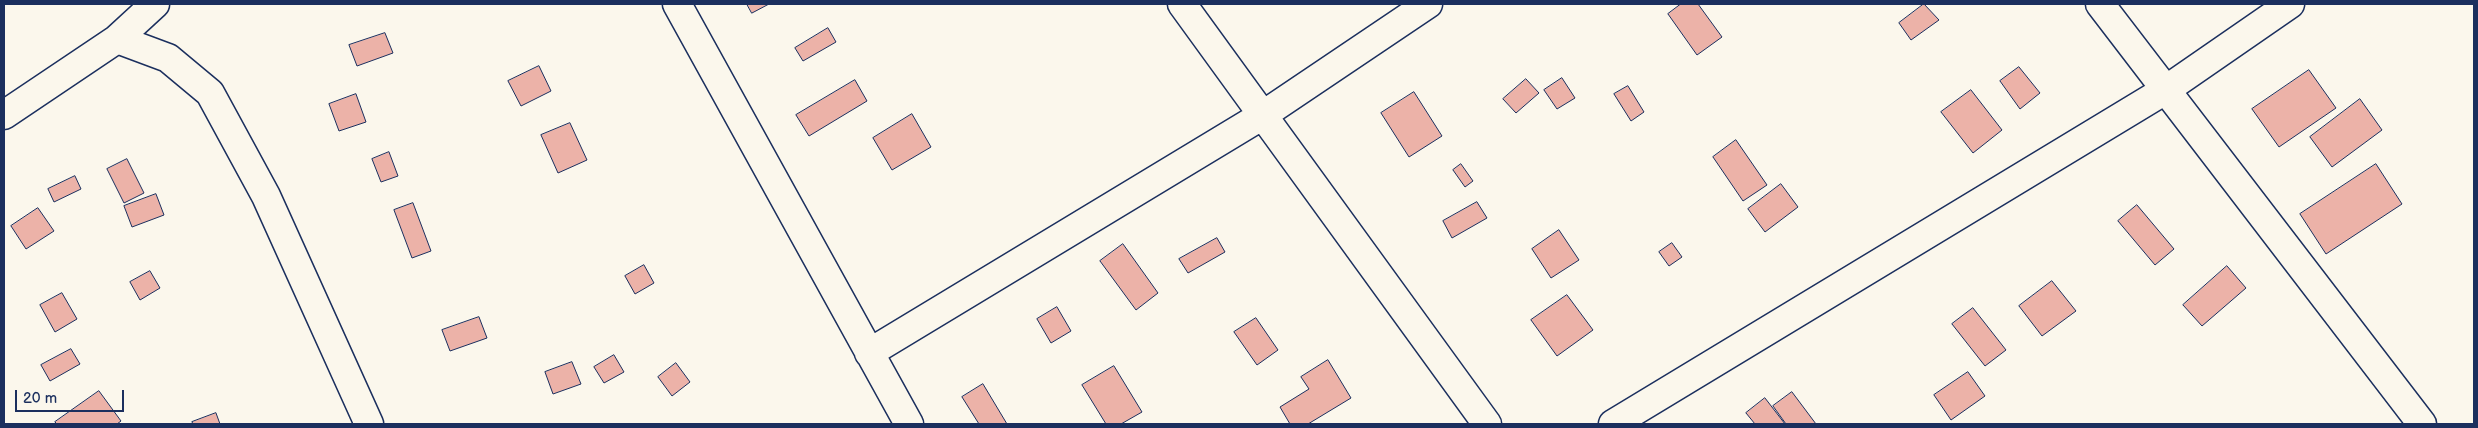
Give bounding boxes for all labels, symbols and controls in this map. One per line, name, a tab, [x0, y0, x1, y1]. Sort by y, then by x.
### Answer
scale bar	[18, 380, 126, 412]
text: 20 m	[23, 389, 57, 408]

